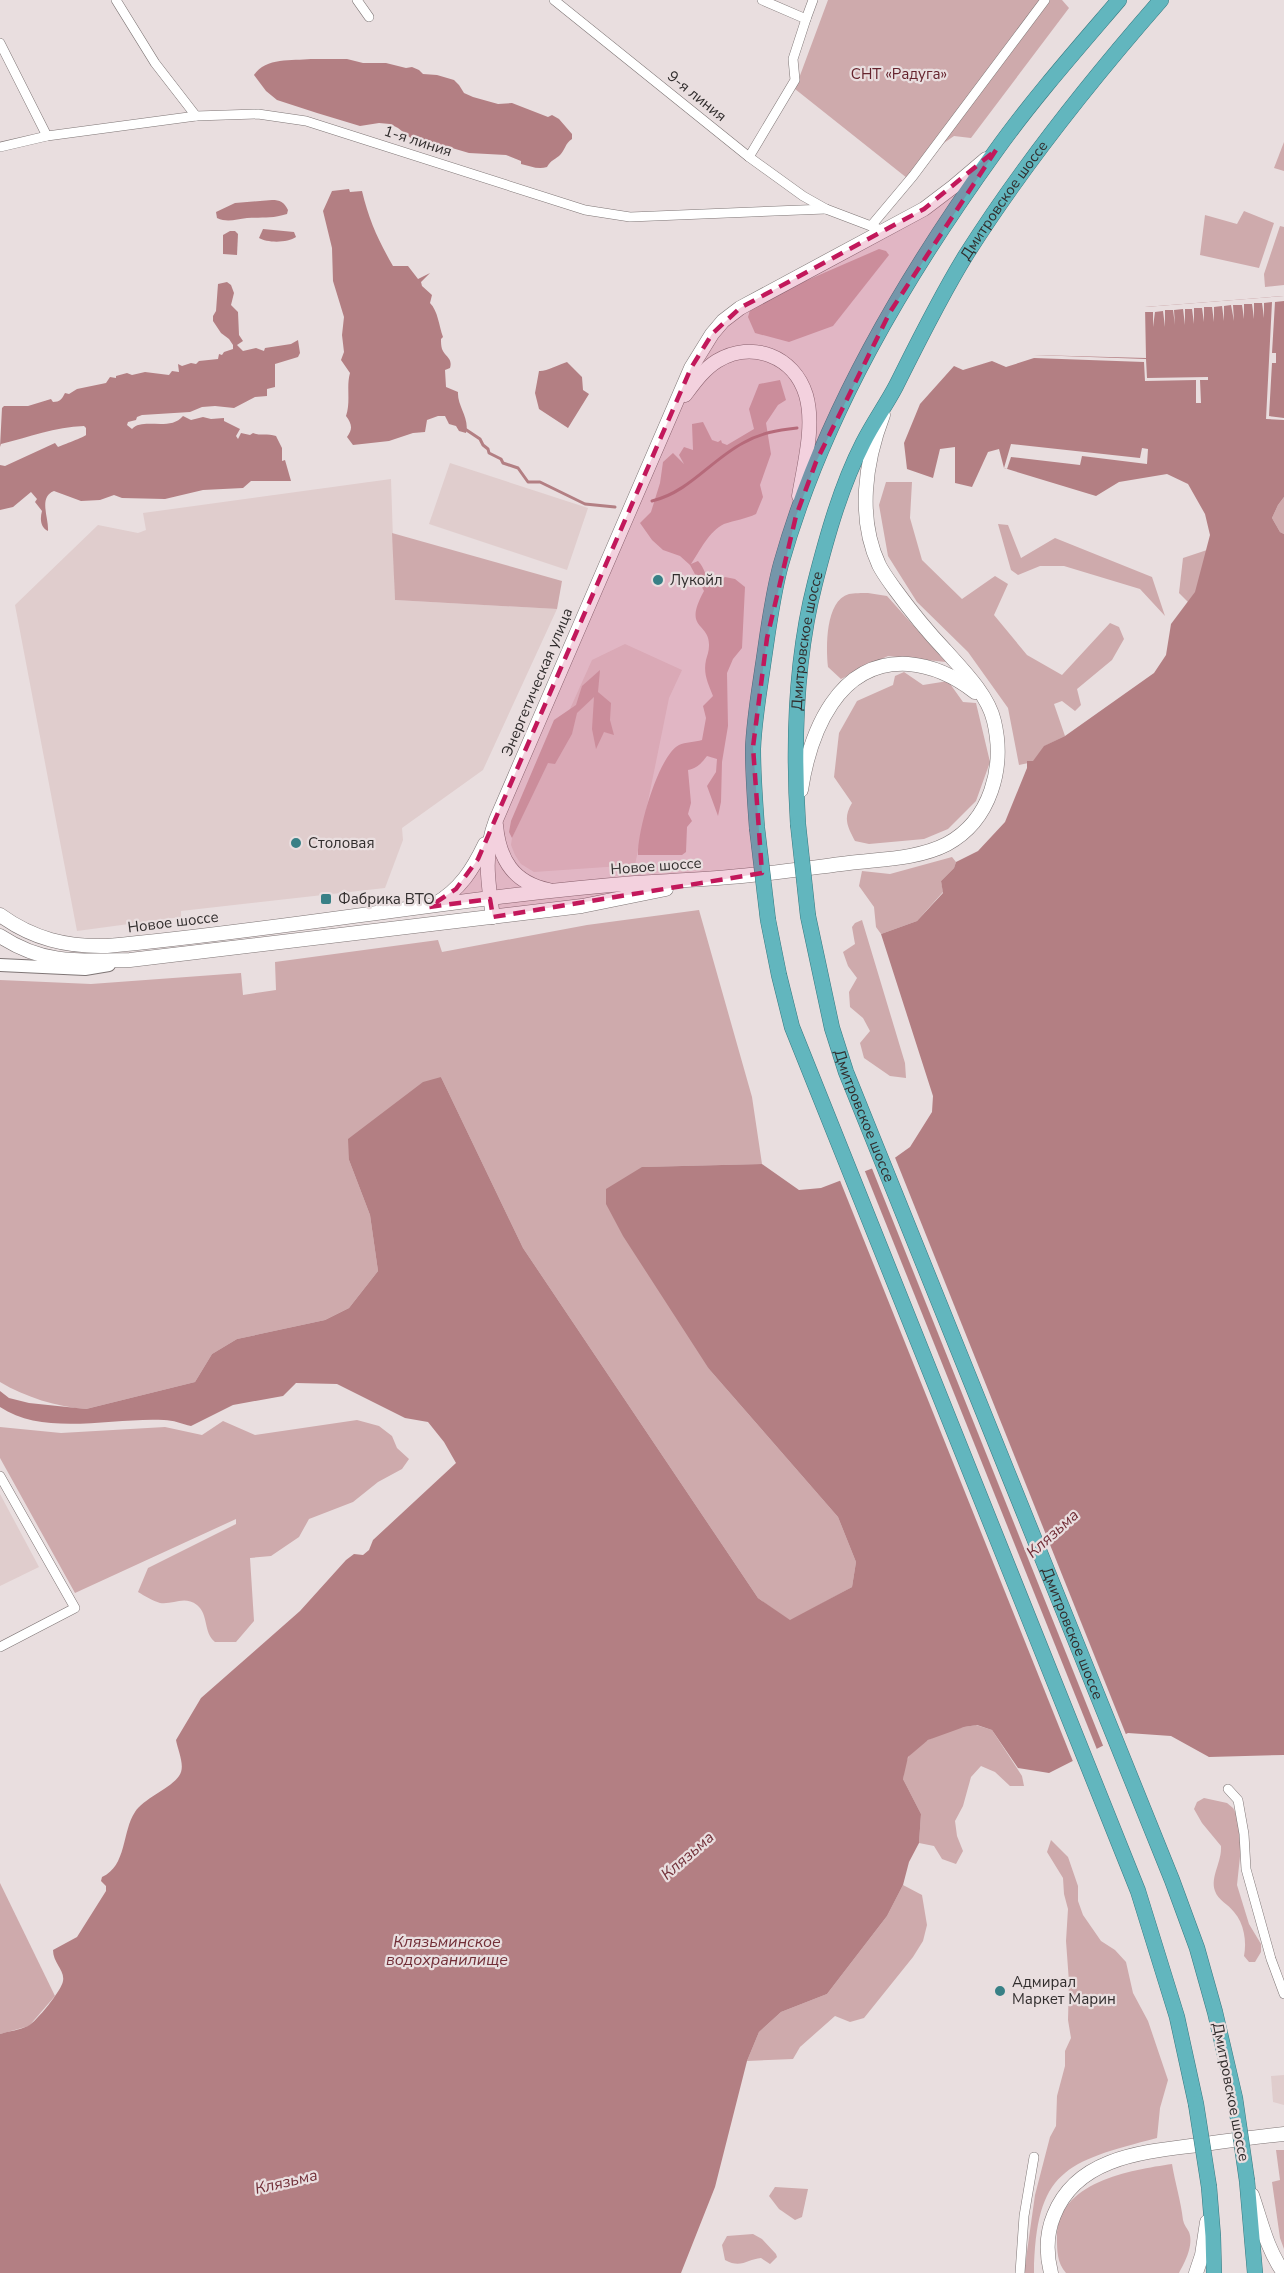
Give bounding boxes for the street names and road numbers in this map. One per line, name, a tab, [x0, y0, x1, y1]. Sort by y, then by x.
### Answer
street label: 9-я линия	[663, 66, 731, 126]
street label: 1-я линия	[381, 121, 455, 161]
street label: Дмитровское шоссе	[956, 136, 1052, 264]
street label: Дмитровское шоссе	[787, 569, 828, 711]
street label: Энергетическая улица	[497, 605, 577, 759]
street label: Новое шоссе	[610, 853, 702, 879]
street label: Новое шоссе	[126, 907, 220, 937]
street label: Дмитровское шоссе	[829, 1047, 899, 1185]
street label: Дмитровское шоссе	[1037, 1564, 1108, 1702]
street label: Дмитровское шоссе	[1208, 2021, 1254, 2163]

